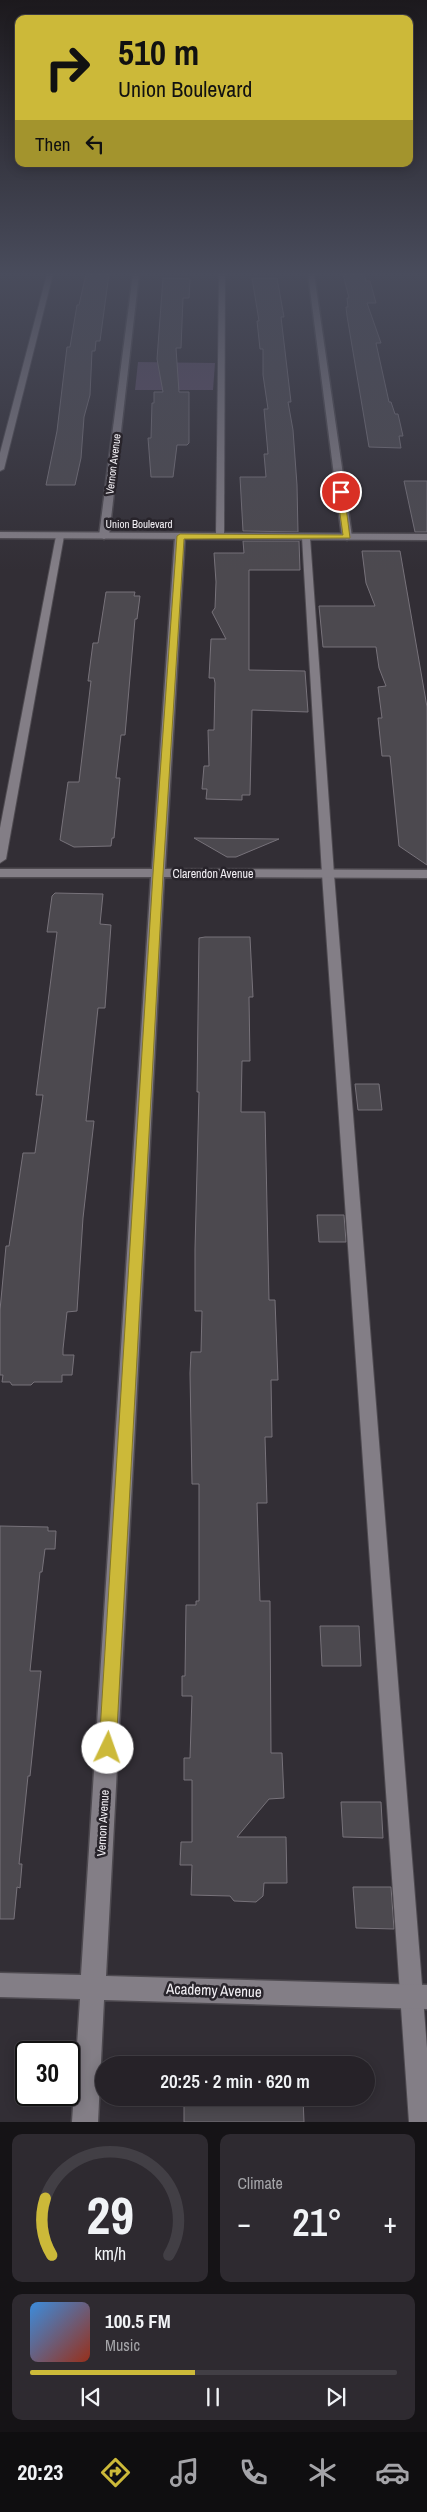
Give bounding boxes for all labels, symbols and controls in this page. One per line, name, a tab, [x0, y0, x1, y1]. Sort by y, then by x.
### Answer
text: 510 m	[118, 29, 199, 76]
icon: right	[35, 35, 100, 100]
text: Union Boulevard	[118, 74, 252, 104]
icon: left	[81, 130, 109, 158]
text: Then	[35, 131, 71, 157]
street label: Vernon Avenue	[102, 433, 124, 495]
pin	[320, 471, 362, 513]
icon: arrive	[327, 478, 355, 506]
street label: Union Boulevard	[105, 517, 173, 531]
street label: Clarendon Avenue	[173, 866, 253, 882]
position arrow	[81, 1721, 133, 1773]
street label: Vernon Avenue	[93, 1789, 113, 1857]
street label: Academy Avenue	[165, 1978, 262, 2002]
speed limit sign: 30	[15, 2041, 80, 2106]
text: 20:25 · 2 min · 620 m	[160, 2068, 310, 2094]
text: Climate	[238, 2172, 283, 2194]
text: 29	[86, 2180, 133, 2250]
text: 21°	[292, 2197, 342, 2248]
text: −	[238, 2204, 251, 2242]
text: +	[384, 2204, 397, 2242]
text: km/h	[94, 2242, 126, 2266]
text: 100.5 FM	[105, 2308, 171, 2334]
text: Music	[105, 2334, 140, 2356]
icon: previous	[77, 2383, 105, 2411]
icon: pause	[199, 2383, 227, 2411]
icon: next	[322, 2383, 350, 2411]
icon: directions	[98, 2455, 133, 2490]
icon: music	[167, 2455, 202, 2490]
icon: phone	[236, 2455, 271, 2490]
icon: climate	[305, 2455, 340, 2490]
icon: car	[375, 2455, 410, 2490]
text: 20:23	[17, 2457, 63, 2487]

